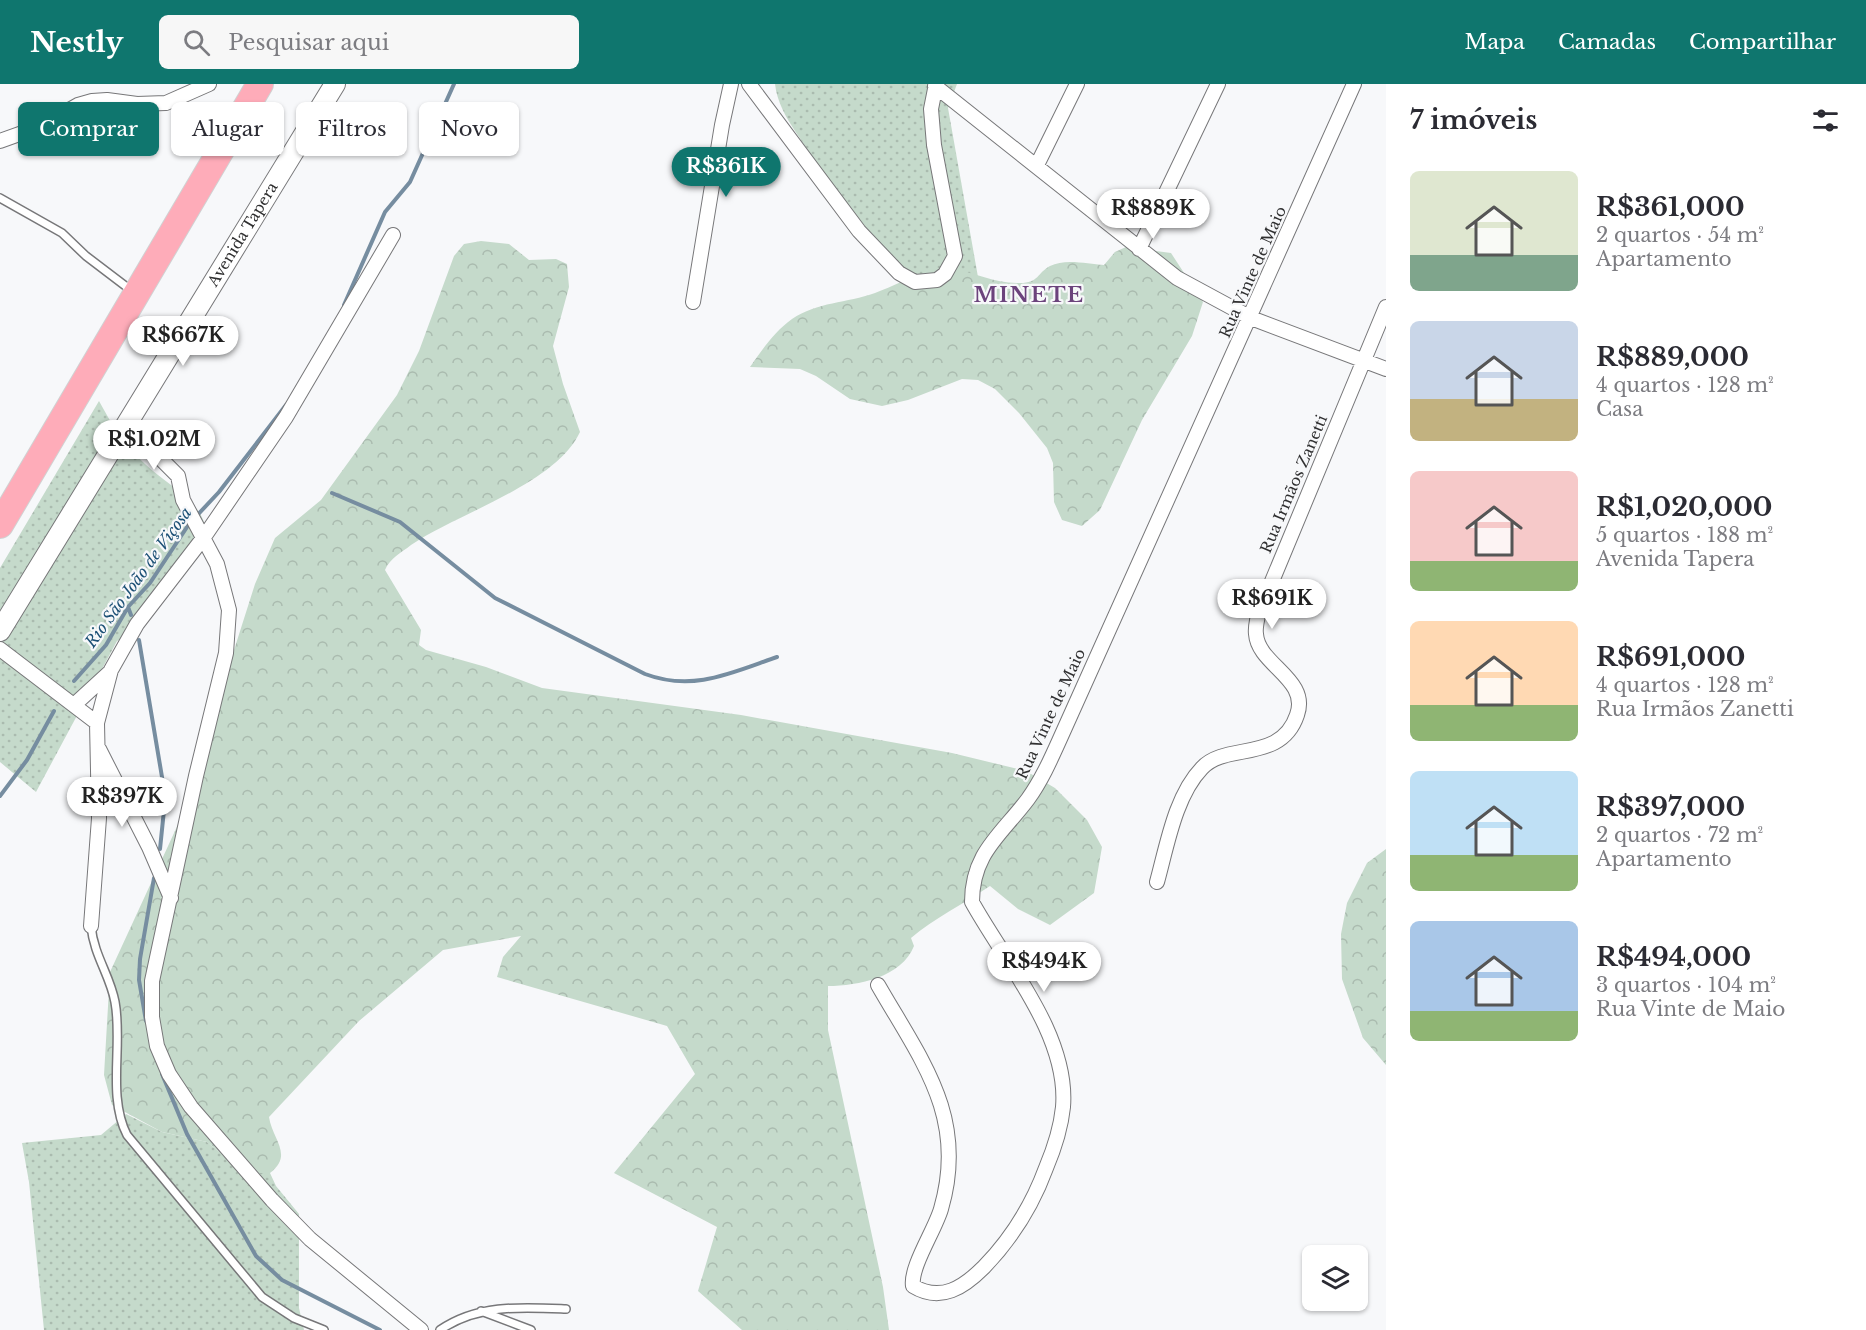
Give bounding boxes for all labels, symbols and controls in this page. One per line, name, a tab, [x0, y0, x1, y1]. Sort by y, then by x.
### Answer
search box	[159, 15, 579, 69]
text: Nestly	[30, 25, 123, 60]
icon: search	[180, 26, 213, 59]
text: Pesquisar aqui	[228, 29, 389, 56]
text: Mapa	[1465, 29, 1525, 55]
text: Camadas	[1558, 29, 1656, 55]
text: Compartilhar	[1689, 29, 1836, 55]
chip: Comprar	[18, 102, 159, 156]
chip: Alugar	[171, 102, 284, 156]
chip: Filtros	[296, 102, 407, 156]
chip: Novo	[419, 102, 519, 156]
text: 7 imóveis	[1410, 104, 1537, 136]
icon: filters	[1809, 104, 1842, 137]
pin: R$361K	[677, 147, 775, 198]
text: R$361K	[686, 154, 766, 178]
street label: Avenida Tapera	[203, 178, 282, 291]
pin: R$889K	[1104, 189, 1202, 240]
text: R$361,000	[1596, 191, 1745, 223]
icon: home	[1458, 195, 1530, 267]
text: R$889K	[1111, 196, 1195, 220]
street label: Rua Vinte de Maio	[1215, 203, 1290, 341]
text: 2 quartos · 54 m²	[1596, 223, 1764, 247]
text: Apartamento	[1596, 247, 1732, 271]
district label: MINETE	[973, 282, 1085, 308]
pin: R$667K	[134, 316, 232, 367]
text: R$667K	[141, 323, 225, 347]
text: R$889,000	[1596, 341, 1749, 373]
icon: home	[1458, 345, 1530, 417]
text: 4 quartos · 128 m²	[1596, 373, 1774, 397]
text: Casa	[1596, 397, 1643, 421]
street label: Rua Irmãos Zanetti	[1256, 412, 1331, 556]
pin: R$1.02M	[99, 420, 209, 471]
text: R$1.02M	[107, 427, 201, 451]
text: R$1,020,000	[1596, 491, 1772, 523]
icon: home	[1458, 495, 1530, 567]
water label: Rio São João de Viçosa	[80, 503, 196, 652]
text: 5 quartos · 188 m²	[1596, 523, 1773, 547]
text: Avenida Tapera	[1596, 547, 1754, 571]
pin: R$691K	[1223, 579, 1321, 630]
text: R$691K	[1231, 586, 1313, 610]
text: R$691,000	[1596, 641, 1746, 673]
street label: Rua Vinte de Maio	[1012, 645, 1089, 782]
icon: home	[1458, 645, 1530, 717]
text: 4 quartos · 128 m²	[1596, 673, 1774, 697]
text: Rua Irmãos Zanetti	[1596, 697, 1794, 721]
pin: R$397K	[73, 777, 171, 828]
text: R$397K	[81, 784, 163, 808]
text: R$397,000	[1596, 791, 1745, 823]
icon: home	[1458, 795, 1530, 867]
text: 2 quartos · 72 m²	[1596, 823, 1763, 847]
text: Apartamento	[1596, 847, 1732, 871]
text: R$494,000	[1596, 941, 1751, 973]
pin: R$494K	[995, 942, 1093, 993]
icon: home	[1458, 945, 1530, 1017]
text: R$494K	[1001, 949, 1087, 973]
text: 3 quartos · 104 m²	[1596, 973, 1776, 997]
text: Rua Vinte de Maio	[1596, 997, 1785, 1021]
map controls	[1302, 1245, 1368, 1311]
button: layers	[1302, 1245, 1368, 1311]

